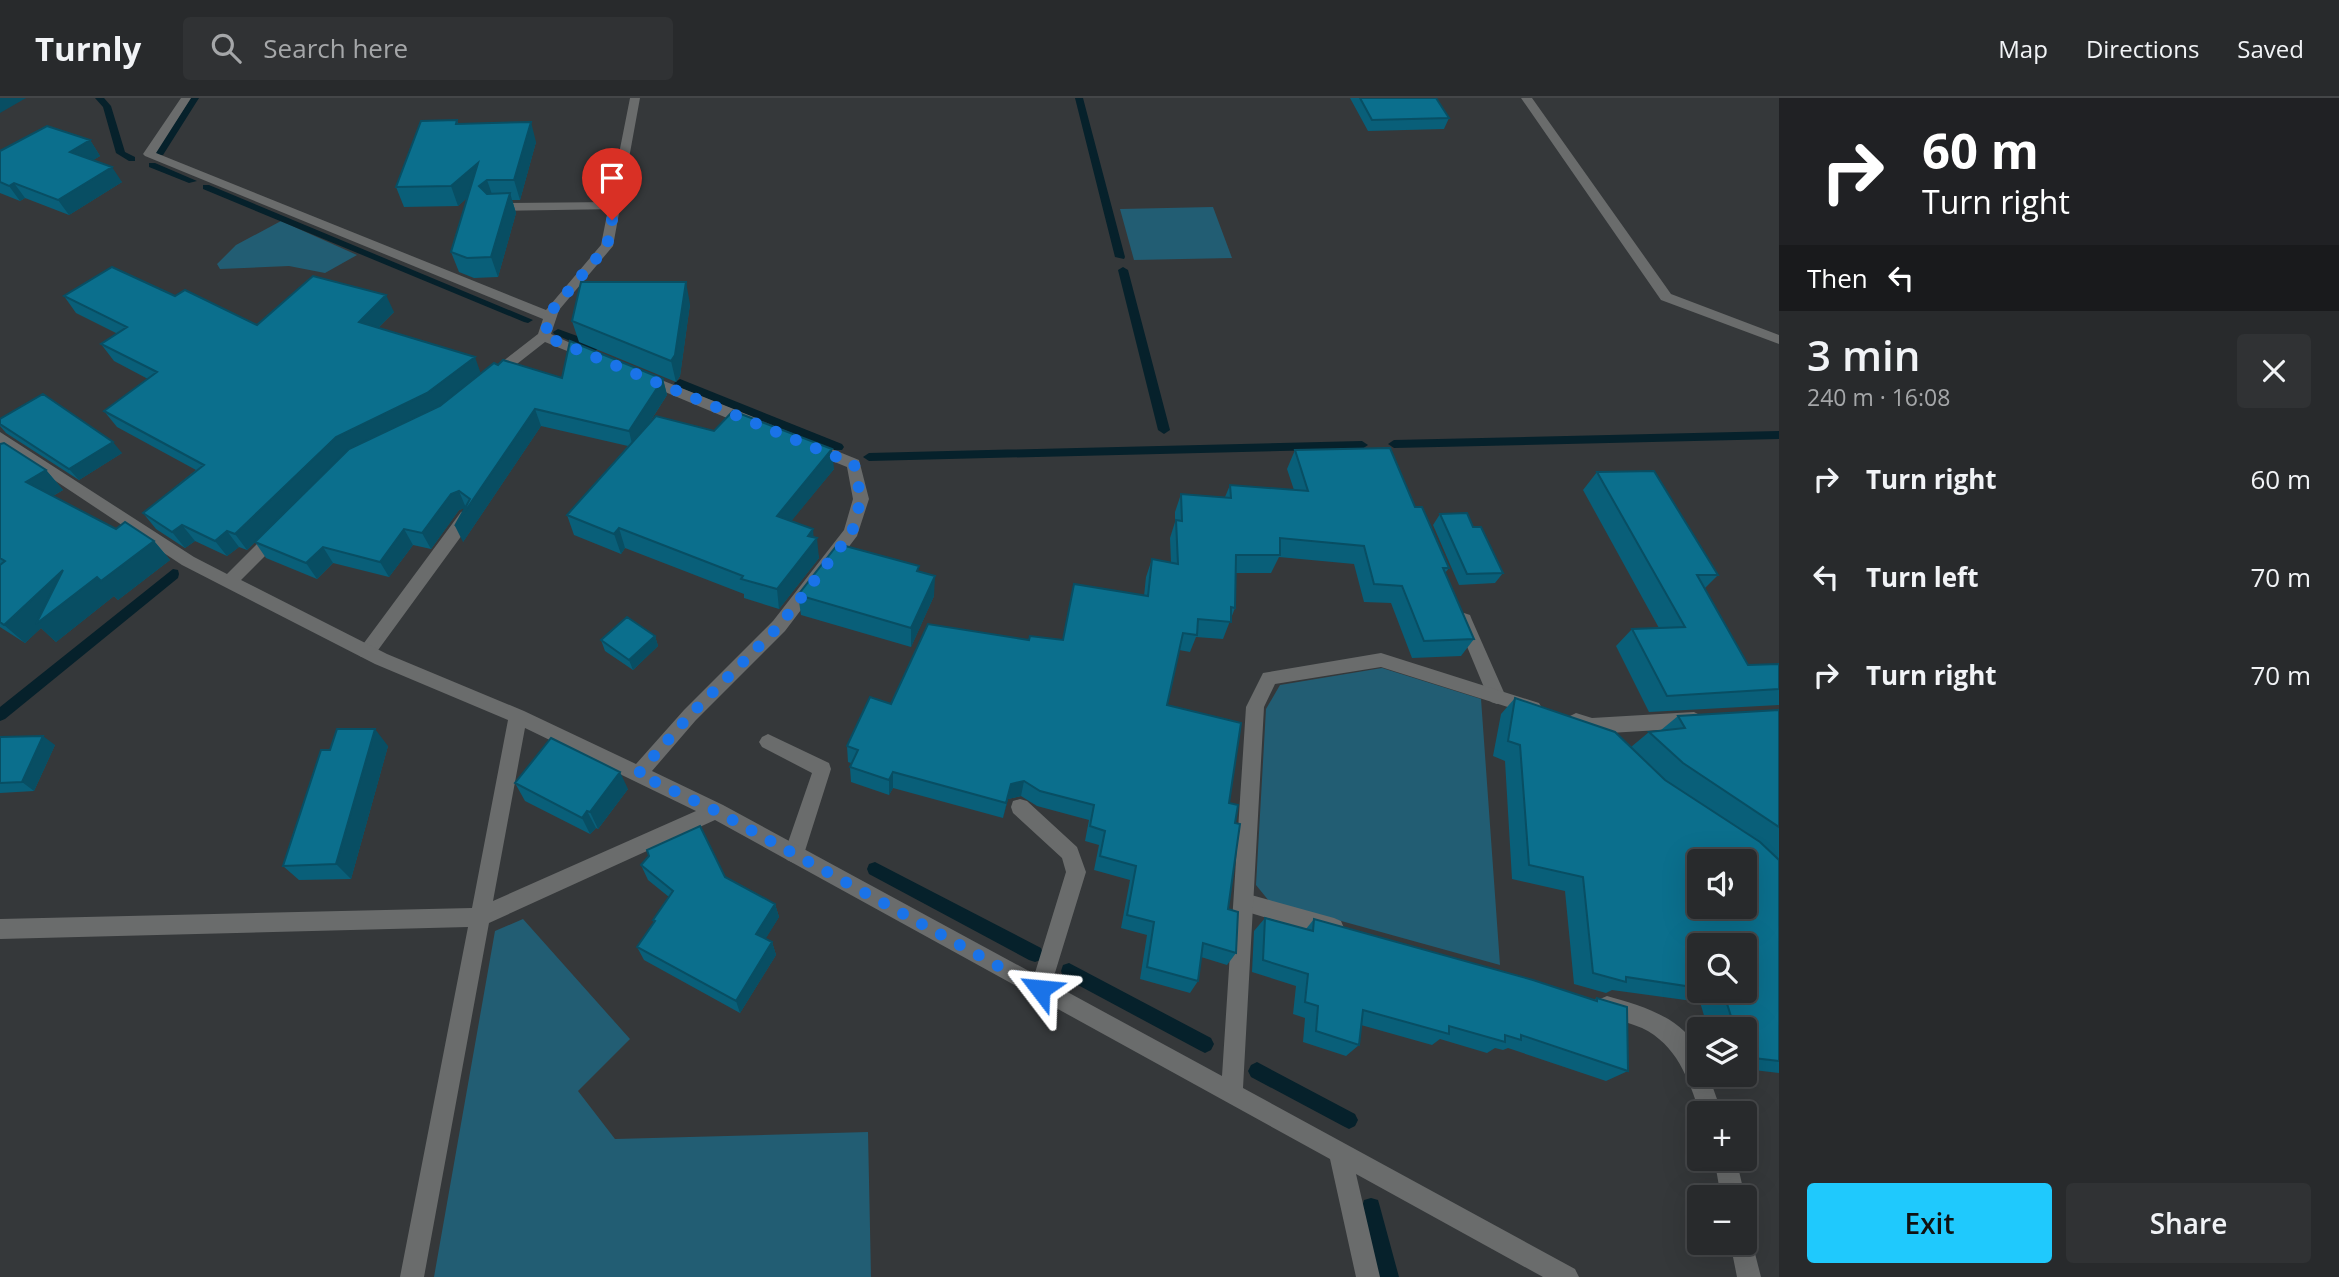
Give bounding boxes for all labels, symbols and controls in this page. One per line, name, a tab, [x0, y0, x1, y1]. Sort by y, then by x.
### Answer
search box	[183, 17, 673, 80]
text: Turnly	[35, 26, 141, 71]
icon: search	[207, 29, 245, 67]
text: Search here	[263, 30, 408, 66]
text: Map	[1998, 32, 2048, 65]
text: Directions	[2086, 32, 2199, 65]
text: Saved	[2237, 32, 2304, 65]
text: 60 m	[1922, 117, 2039, 183]
icon: right	[1807, 126, 1898, 217]
pin	[582, 148, 642, 220]
icon: arrive	[593, 159, 631, 197]
text: Turn right	[1922, 180, 2070, 223]
icon: left	[1882, 259, 1920, 297]
text: Then	[1807, 260, 1868, 296]
text: 3 min	[1807, 326, 1920, 383]
button: close	[2237, 334, 2311, 408]
text: 240 m · 16:08	[1807, 381, 1950, 413]
icon: right	[1807, 460, 1845, 498]
text: Turn right	[1866, 461, 1997, 497]
text: 60 m	[2250, 461, 2311, 497]
icon: left	[1807, 558, 1845, 596]
text: Turn left	[1866, 559, 1978, 595]
text: 70 m	[2250, 559, 2311, 595]
icon: right	[1807, 656, 1845, 694]
text: Turn right	[1866, 657, 1997, 693]
text: 70 m	[2250, 657, 2311, 693]
map controls	[1687, 849, 1757, 1255]
button: sound	[1687, 849, 1757, 919]
button: search	[1687, 933, 1757, 1003]
position arrow	[1003, 952, 1077, 1026]
button: layers	[1687, 1017, 1757, 1087]
button: +	[1687, 1101, 1757, 1171]
button: Exit	[1807, 1183, 2052, 1263]
button: Share	[2066, 1183, 2311, 1263]
button: −	[1687, 1185, 1757, 1255]

